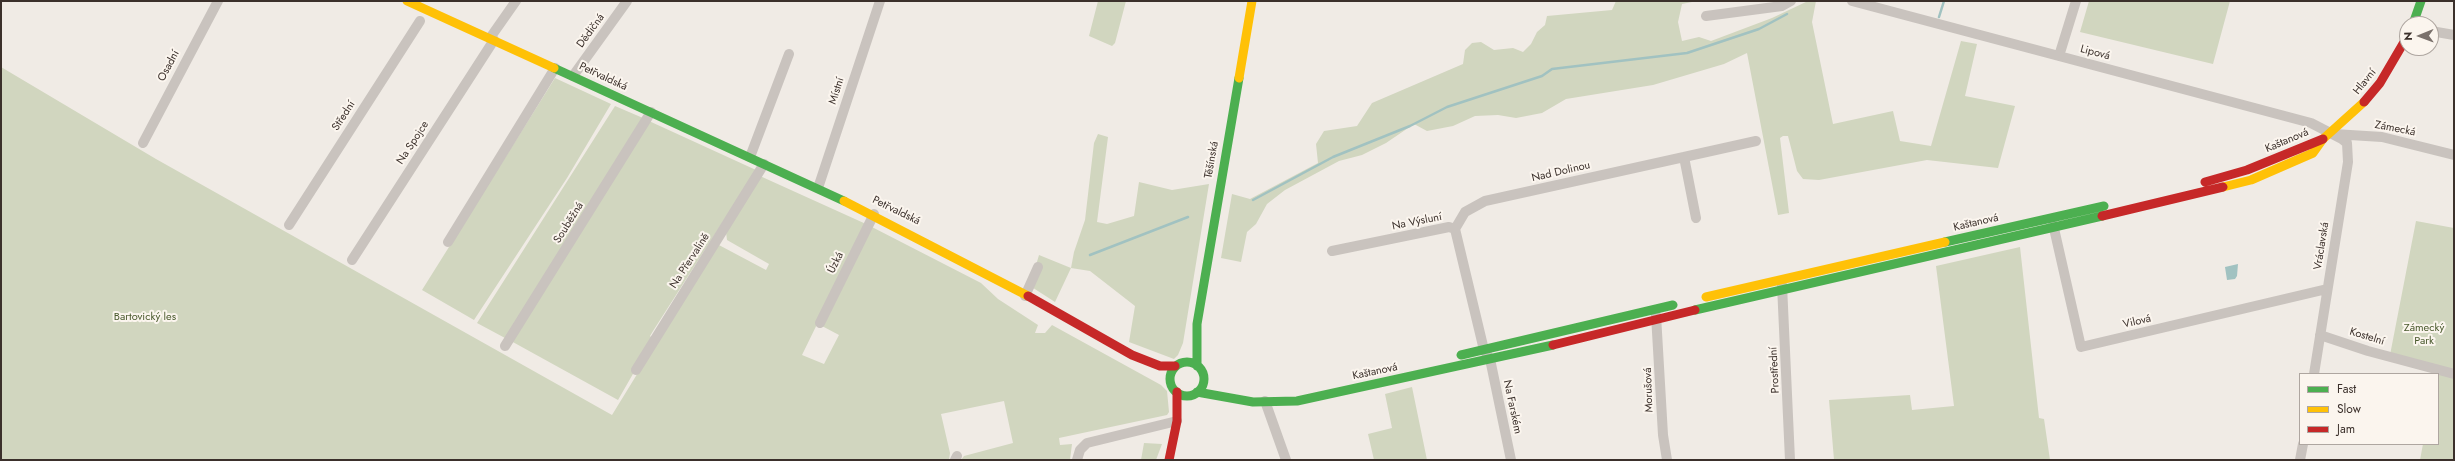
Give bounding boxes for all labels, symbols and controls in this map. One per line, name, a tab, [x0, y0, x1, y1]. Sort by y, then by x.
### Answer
street label: Dědičná	[574, 11, 608, 51]
north arrow	[2399, 16, 2439, 56]
text: N	[2400, 32, 2416, 41]
street label: Lipová	[2079, 43, 2111, 63]
street label: Osadní	[155, 48, 183, 84]
street label: Petřvaldská	[577, 60, 629, 94]
street label: Hlavní	[2351, 67, 2379, 97]
street label: Místní	[826, 76, 848, 106]
street label: Střední	[330, 99, 358, 133]
street label: Na Spojce	[394, 119, 432, 167]
street label: Zámecká	[2374, 119, 2416, 139]
street label: Kaštanová	[2263, 126, 2311, 156]
street label: Těšínská	[1202, 140, 1222, 180]
street label: Nad Dolinou	[1530, 159, 1592, 185]
street label: Petřvaldská	[870, 194, 922, 228]
street label: Souběžná	[551, 200, 587, 246]
street label: Na Výsluní	[1391, 211, 1443, 233]
street label: Kaštanová	[1952, 211, 2000, 235]
street label: Vráclavská	[2312, 221, 2332, 271]
street label: Na Přervalině	[667, 231, 713, 291]
street label: Úzká	[825, 250, 847, 276]
park label: Bartovický les	[114, 310, 176, 324]
street label: Vilová	[2122, 312, 2152, 332]
park label: Zámecký Park	[2404, 321, 2444, 347]
street label: Kostelní	[2348, 325, 2386, 349]
street label: Prostřední	[1767, 346, 1783, 394]
street label: Kaštanová	[1351, 361, 1399, 383]
street label: Morušová	[1642, 367, 1656, 413]
legend	[2299, 373, 2439, 445]
street label: Na Farském	[1500, 379, 1524, 435]
text: Fast	[2337, 380, 2356, 398]
text: Slow	[2337, 400, 2361, 418]
text: Jam	[2337, 420, 2355, 438]

